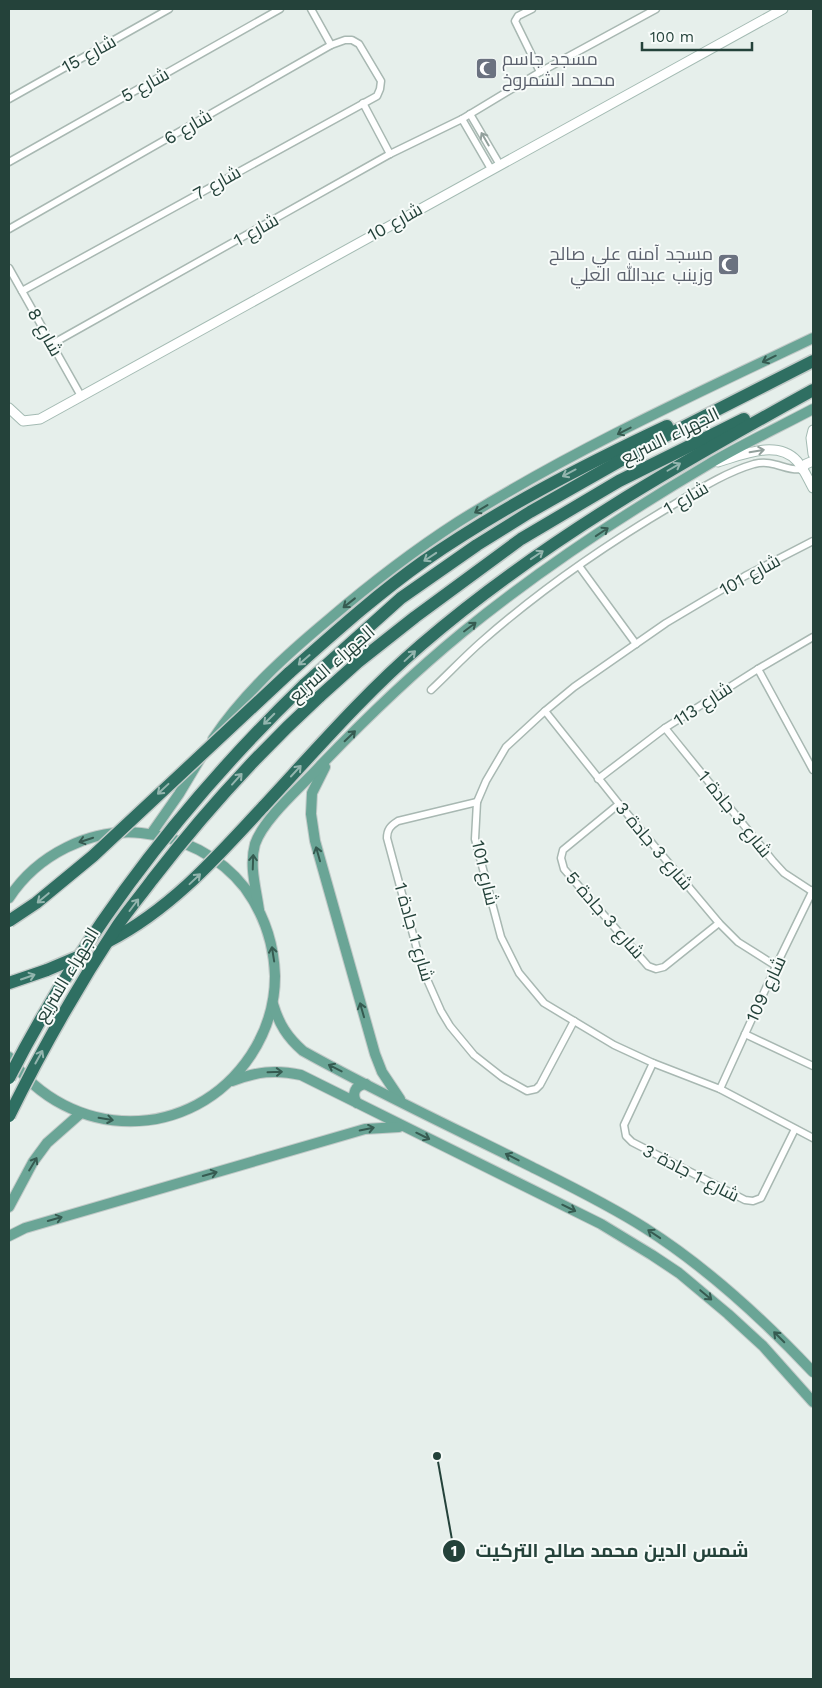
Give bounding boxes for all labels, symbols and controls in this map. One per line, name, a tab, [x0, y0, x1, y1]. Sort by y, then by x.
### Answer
scale bar	[642, 20, 752, 52]
text: 100 m	[650, 28, 694, 46]
street label: شارع 15	[58, 30, 120, 79]
place label: مسجد جاسم محمد الشمروخ	[502, 48, 615, 92]
mosque icon: مسجد جاسم محمد الشمروخ	[474, 57, 498, 81]
street label: شارع 5	[117, 63, 173, 108]
street label: شارع 6	[160, 104, 217, 150]
one-way arrow	[480, 133, 490, 147]
street label: شارع 7	[189, 161, 245, 206]
street label: شارع 10	[364, 198, 427, 247]
street label: شارع 1	[230, 209, 283, 252]
place label: مسجد آمنه علي صالح وزينب عبدالله العلي	[549, 243, 713, 289]
mosque icon: مسجد آمنه علي صالح وزينب عبدالله العلي	[717, 252, 741, 276]
street label: شارع 8	[22, 304, 67, 361]
one-way arrow	[762, 355, 777, 364]
street label: الجهراء السريع	[617, 403, 723, 470]
one-way arrow	[616, 426, 631, 436]
one-way arrow	[749, 446, 765, 456]
one-way arrow	[666, 462, 680, 472]
one-way arrow	[562, 469, 577, 478]
street label: شارع 1	[660, 476, 713, 520]
one-way arrow	[474, 503, 488, 514]
one-way arrow	[595, 527, 609, 537]
street label: شارع 101	[716, 549, 785, 602]
one-way arrow	[530, 550, 544, 560]
one-way arrow	[423, 552, 437, 562]
one-way arrow	[343, 597, 356, 608]
street label: الجهراء السريع	[285, 621, 380, 708]
one-way arrow	[463, 622, 477, 632]
one-way arrow	[403, 650, 416, 662]
one-way arrow	[298, 654, 311, 665]
street label: شارع 113	[670, 677, 737, 732]
one-way arrow	[263, 713, 276, 725]
one-way arrow	[344, 730, 356, 742]
one-way arrow	[290, 765, 302, 778]
street label: شارع 3 جادة 1	[693, 766, 777, 862]
one-way arrow	[231, 772, 242, 785]
one-way arrow	[157, 783, 169, 795]
street label: شارع 3 جادة 3	[610, 797, 697, 895]
one-way arrow	[78, 836, 94, 845]
street label: شارع 101	[466, 838, 503, 908]
one-way arrow	[313, 846, 322, 862]
one-way arrow	[248, 854, 258, 870]
street label: شارع 3 جادة 5	[560, 867, 649, 964]
one-way arrow	[188, 873, 201, 885]
street label: شارع 1 جادة 1	[388, 880, 439, 984]
one-way arrow	[36, 892, 49, 904]
one-way arrow	[128, 899, 139, 912]
street label: الجهراء السريع	[30, 924, 105, 1027]
one-way arrow	[267, 947, 277, 963]
street label: شارع 109	[741, 952, 792, 1026]
one-way arrow	[20, 971, 36, 981]
one-way arrow	[357, 1003, 367, 1019]
one-way arrow	[34, 1050, 44, 1065]
one-way arrow	[328, 1063, 343, 1072]
one-way arrow	[267, 1067, 283, 1076]
one-way arrow	[97, 1115, 113, 1125]
one-way arrow	[358, 1124, 374, 1133]
one-way arrow	[415, 1132, 430, 1141]
street label: شارع 1 جادة 3	[639, 1139, 743, 1208]
one-way arrow	[504, 1152, 519, 1162]
one-way arrow	[28, 1158, 38, 1172]
one-way arrow	[202, 1168, 218, 1178]
one-way arrow	[561, 1204, 576, 1213]
one-way arrow	[46, 1214, 62, 1224]
one-way arrow	[648, 1229, 662, 1239]
one-way arrow	[699, 1289, 712, 1300]
one-way arrow	[773, 1331, 786, 1343]
callout: شمس الدين محمد صالح التركيت	[441, 1534, 759, 1568]
text: شمس الدين محمد صالح التركيت	[476, 1539, 748, 1564]
text: 1	[451, 1542, 457, 1560]

